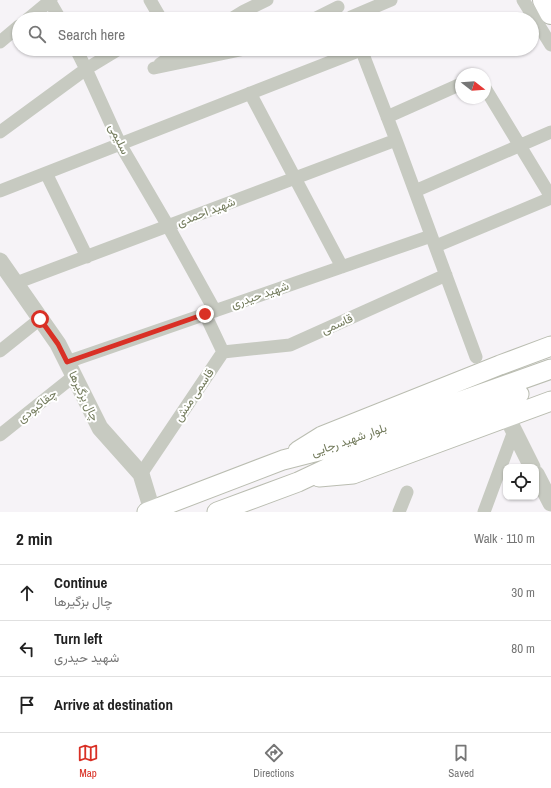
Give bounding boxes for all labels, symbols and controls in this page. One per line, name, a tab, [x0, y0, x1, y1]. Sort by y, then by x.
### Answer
search box	[12, 12, 539, 56]
icon: search	[26, 23, 48, 45]
text: Search here	[58, 24, 125, 45]
north arrow	[455, 68, 491, 104]
street label: سلیمی	[105, 121, 133, 157]
street label: شهید احمدی	[174, 194, 238, 230]
street label: شهید حیدری	[229, 278, 291, 312]
route end	[196, 305, 214, 323]
route start	[31, 310, 49, 328]
street label: قاسمی	[319, 310, 355, 338]
street label: قاسمی منش	[170, 365, 218, 425]
street label: چال بزگیرها	[65, 368, 103, 424]
street label: چقاکبودی	[14, 385, 60, 427]
street label: بلوار شهید رجایی	[309, 420, 389, 460]
map controls	[503, 464, 539, 500]
button: locate	[503, 464, 539, 500]
text: 2 min	[16, 527, 52, 550]
text: Walk · 110 m	[474, 530, 535, 547]
text: Continue	[54, 572, 107, 593]
icon: ahead	[16, 582, 38, 604]
text: 30 m	[511, 584, 535, 601]
text: چال بزگیرها	[54, 593, 112, 610]
text: Turn left	[54, 628, 102, 649]
icon: left	[16, 638, 38, 660]
text: 80 m	[511, 640, 535, 657]
text: شهید حیدری	[54, 649, 119, 666]
icon: arrive	[16, 694, 38, 716]
text: Arrive at destination	[54, 694, 173, 715]
tab: Map	[77, 742, 99, 780]
tab: Directions	[253, 742, 294, 780]
tab: Saved	[448, 742, 474, 780]

